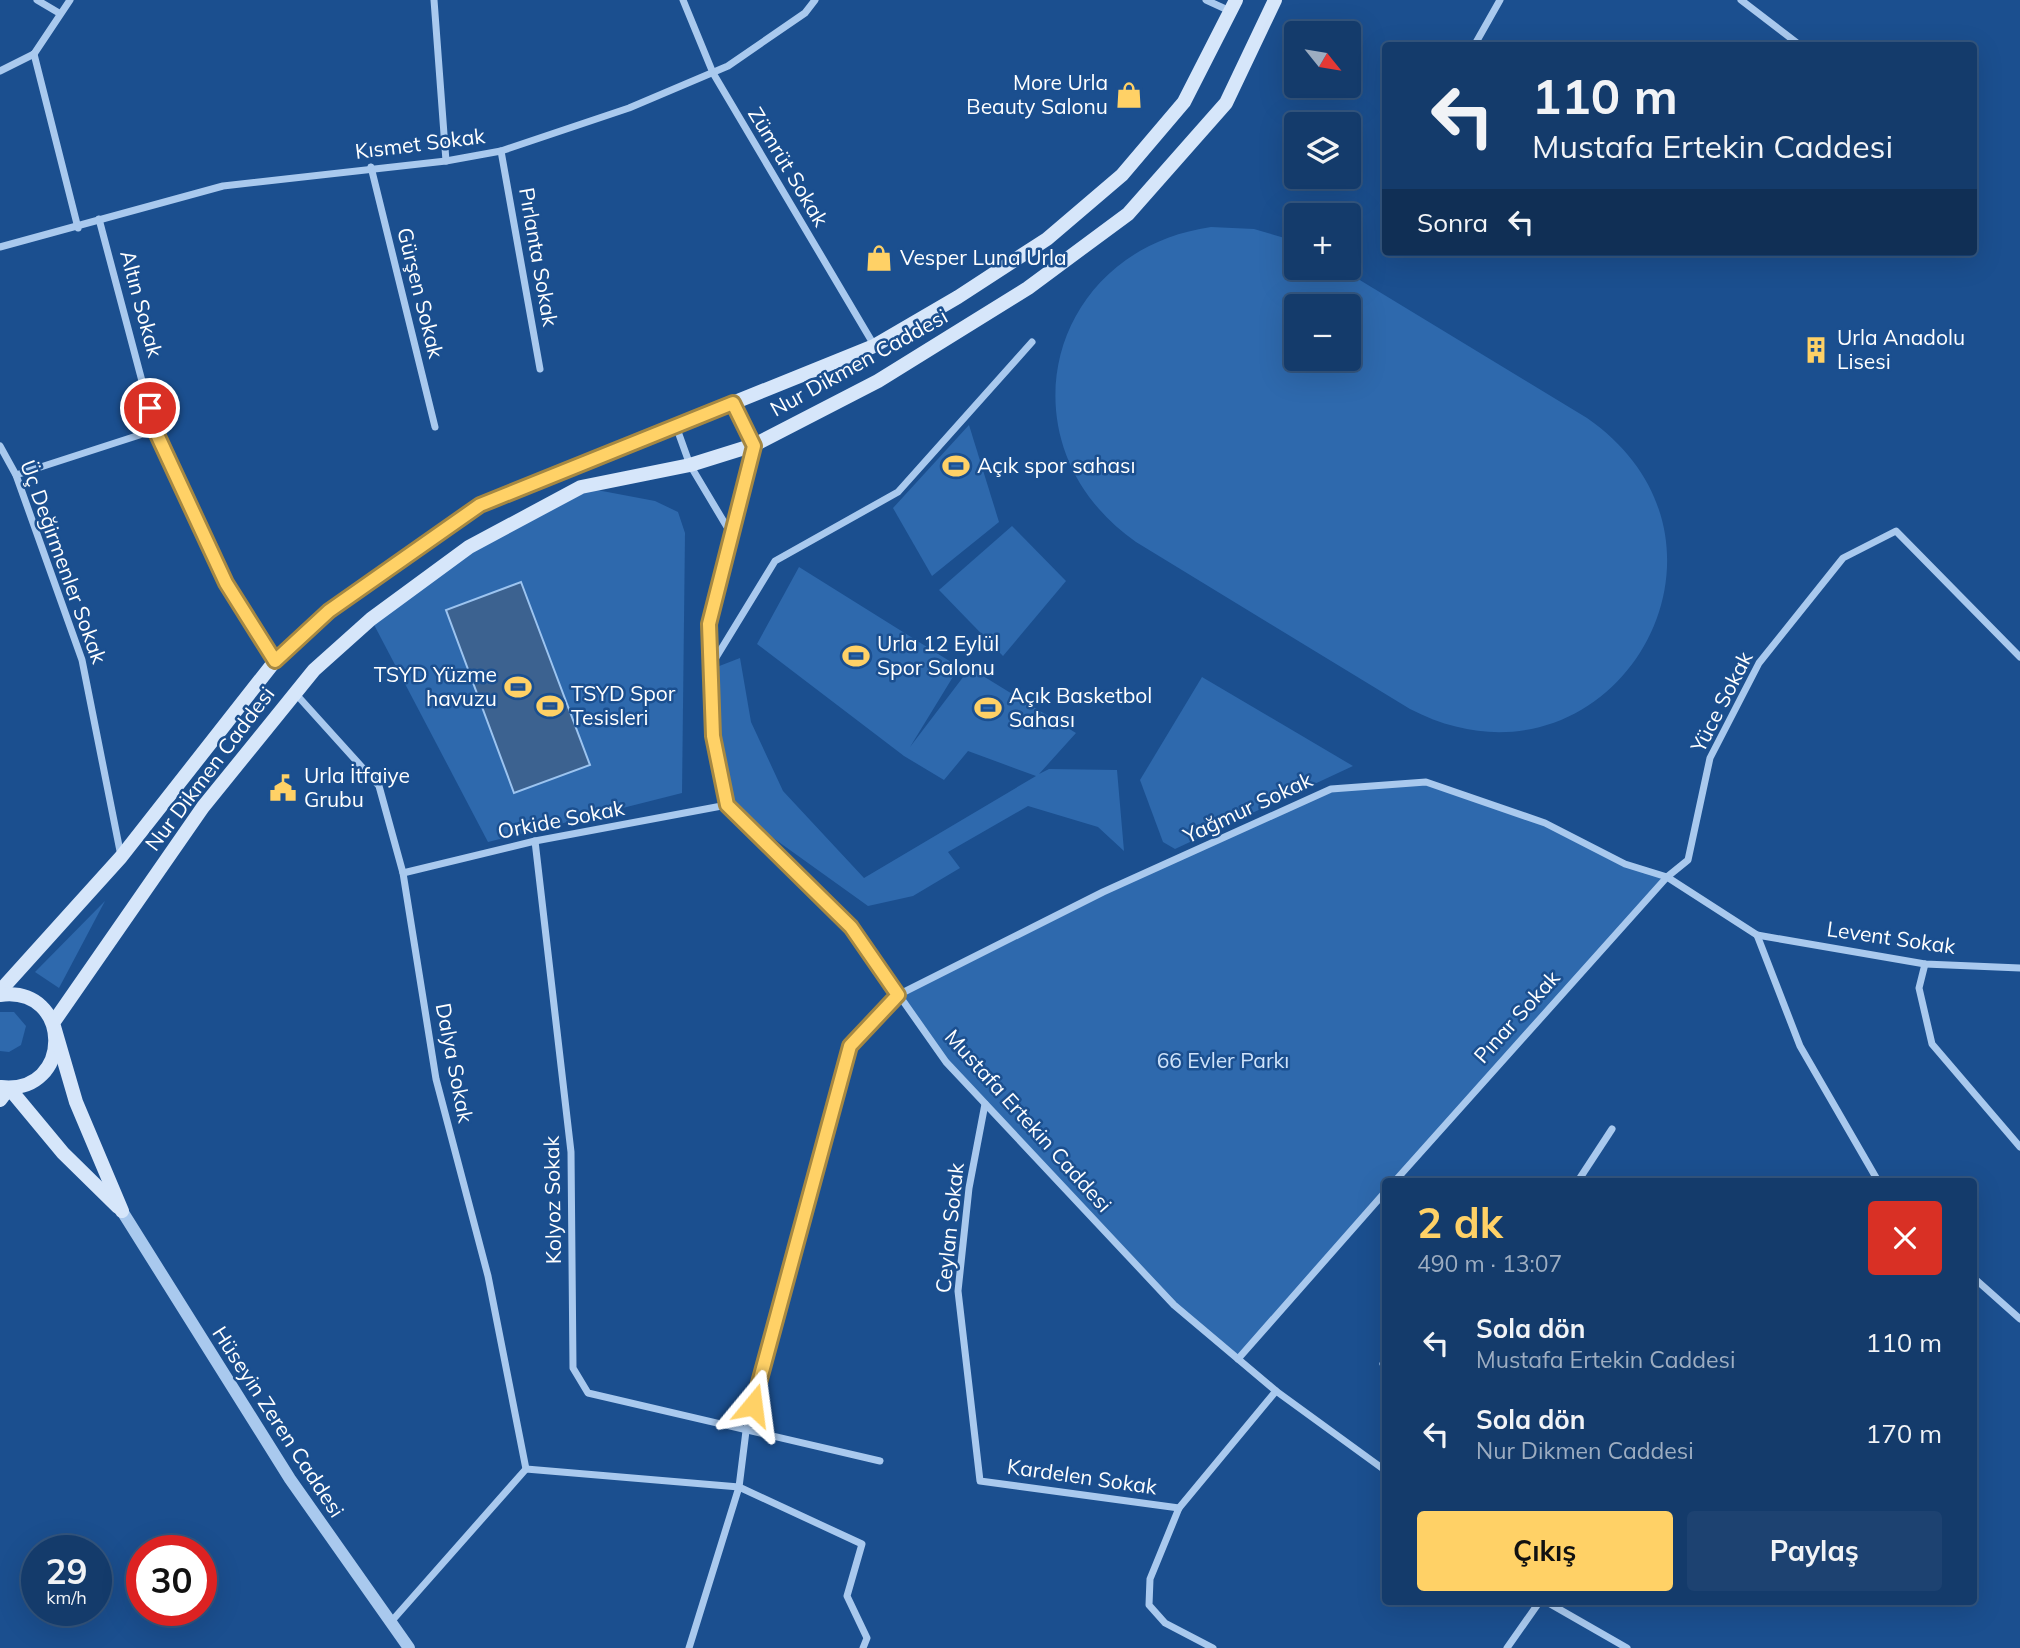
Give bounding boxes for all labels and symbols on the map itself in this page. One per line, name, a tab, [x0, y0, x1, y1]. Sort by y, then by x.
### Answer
north arrow	[1284, 21, 1362, 98]
place label: More Urla Beauty Salonu	[966, 69, 1108, 119]
shop icon: More Urla Beauty Salonu	[1114, 80, 1144, 110]
street label: Zümrüt Sokak	[743, 102, 835, 231]
street label: Kısmet Sokak	[353, 122, 486, 164]
street label: Pırlanta Sokak	[514, 185, 564, 329]
street label: Gürşen Sokak	[392, 225, 450, 361]
shop icon: Vesper Luna Urla	[864, 243, 894, 273]
place label: Vesper Luna Urla	[900, 244, 1067, 270]
street label: Altın Sokak	[115, 247, 169, 360]
street label: Nur Dikmen Caddesi	[765, 303, 952, 422]
place label: Urla Anadolu Lisesi	[1837, 324, 1965, 374]
building icon: Urla Anadolu Lisesi	[1801, 335, 1831, 365]
pin	[120, 378, 180, 438]
sports icon: Açık spor sahası	[941, 451, 971, 481]
place label: Açık spor sahası	[977, 452, 1135, 478]
street label: Üç Değirmenler Sokak	[15, 456, 113, 667]
place label: Urla 12 Eylül Spor Salonu	[877, 630, 999, 680]
sports icon: Urla 12 Eylül Spor Salonu	[841, 641, 871, 671]
street label: Yüce Sokak	[1684, 647, 1758, 757]
place label: TSYD Yüzme havuzu	[374, 661, 497, 711]
sports icon: TSYD Yüzme havuzu	[503, 672, 533, 702]
place label: TSYD Spor Tesisleri	[571, 680, 676, 730]
street label: Nur Dikmen Caddesi	[139, 681, 279, 856]
place label: Açık Basketbol Sahası	[1009, 682, 1152, 732]
sports icon: TSYD Spor Tesisleri	[535, 691, 565, 721]
sports icon: Açık Basketbol Sahası	[973, 693, 1003, 723]
place label: Urla İtfaiye Grubu	[304, 762, 410, 812]
street label: Yağmur Sokak	[1178, 766, 1316, 849]
public building icon: Urla İtfaiye Grubu	[268, 773, 298, 803]
street label: Orkide Sokak	[495, 794, 626, 844]
street label: Levent Sokak	[1825, 915, 1957, 959]
street label: Pınar Sokak	[1468, 965, 1565, 1068]
street label: Dalya Sokak	[431, 1001, 479, 1125]
street label: Mustafa Ertekin Caddesi	[940, 1024, 1118, 1217]
park label: 66 Evler Parkı	[1157, 1047, 1289, 1073]
street label: Kolyoz Sokak	[538, 1135, 566, 1264]
street label: Ceylan Sokak	[929, 1161, 969, 1294]
street label: Hüseyin Zeren Caddesi	[207, 1321, 350, 1522]
position arrow	[716, 1368, 790, 1442]
street label: Kardelen Sokak	[1006, 1453, 1159, 1499]
speed limit sign: 30	[126, 1535, 217, 1626]

